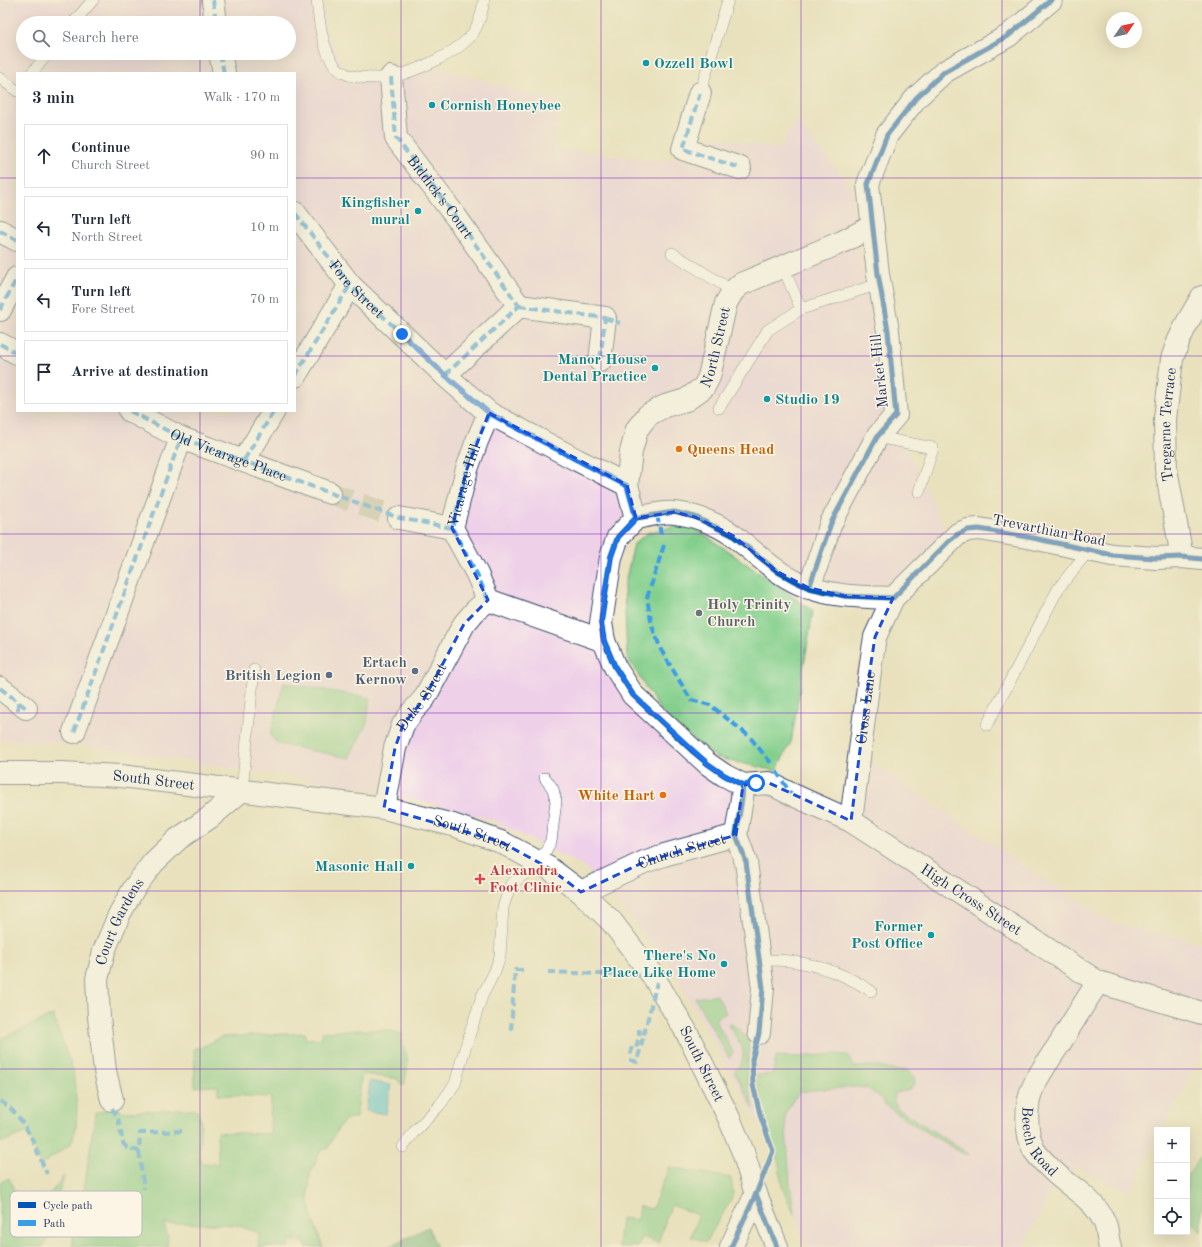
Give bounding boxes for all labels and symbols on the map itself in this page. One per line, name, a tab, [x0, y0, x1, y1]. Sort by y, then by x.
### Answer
north arrow	[1106, 12, 1142, 48]
place label: Ozzell Bowl	[654, 57, 734, 72]
marker: Ozzell Bowl	[641, 58, 651, 68]
place label: Cornish Honeybee	[440, 99, 561, 114]
marker: Cornish Honeybee	[427, 100, 437, 110]
street label: Biddick's Court	[403, 153, 475, 242]
place label: Kingfisher mural	[340, 196, 410, 228]
marker: Kingfisher mural	[413, 206, 423, 216]
street label: Fore Street	[325, 258, 386, 322]
street label: North Street	[699, 306, 734, 391]
route end	[393, 325, 411, 343]
street label: Market Hill	[869, 333, 892, 409]
place label: Manor House Dental Practice	[542, 353, 647, 385]
marker: Manor House Dental Practice	[650, 363, 660, 373]
street label: Tregarne Terrace	[1159, 367, 1180, 483]
place label: Studio 19	[775, 393, 840, 408]
marker: Studio 19	[762, 394, 772, 404]
street label: Old Vicarage Place	[167, 427, 288, 485]
street label: Vicarage Hill	[447, 442, 484, 529]
place label: Queens Head	[687, 443, 774, 458]
marker: Queens Head	[674, 444, 684, 454]
street label: Trevarthian Road	[991, 513, 1107, 550]
place label: Holy Trinity Church	[707, 598, 792, 630]
marker: Holy Trinity Church	[694, 608, 704, 618]
place label: Ertach Kernow	[355, 656, 407, 688]
street label: Duke Street	[395, 661, 450, 735]
marker: Ertach Kernow	[410, 666, 420, 676]
place label: British Legion	[225, 669, 321, 684]
marker: British Legion	[324, 670, 334, 680]
street label: Cross Lane	[855, 671, 879, 745]
street label: South Street	[112, 770, 195, 794]
route start	[747, 774, 765, 792]
place label: White Hart	[577, 789, 656, 804]
marker: White Hart	[658, 790, 668, 800]
street label: South Street	[431, 814, 514, 855]
street label: Church Street	[636, 832, 728, 873]
place label: Masonic Hall	[315, 860, 403, 875]
marker: Masonic Hall	[406, 861, 416, 871]
street label: High Cross Street	[917, 862, 1024, 939]
place label: Alexandra Foot Clinic	[489, 864, 562, 896]
marker: Alexandra Foot Clinic	[474, 873, 486, 885]
street label: Court Gardens	[95, 876, 148, 967]
place label: Former Post Office	[851, 920, 923, 952]
marker: Former Post Office	[926, 930, 936, 940]
place label: There's No Place Like Home	[602, 949, 716, 981]
marker: There's No Place Like Home	[719, 959, 729, 969]
street label: South Street	[676, 1024, 726, 1104]
street label: Beech Road	[1018, 1106, 1060, 1180]
legend	[10, 1191, 142, 1237]
text: Cycle path	[43, 1201, 93, 1212]
text: Path	[43, 1219, 65, 1230]

